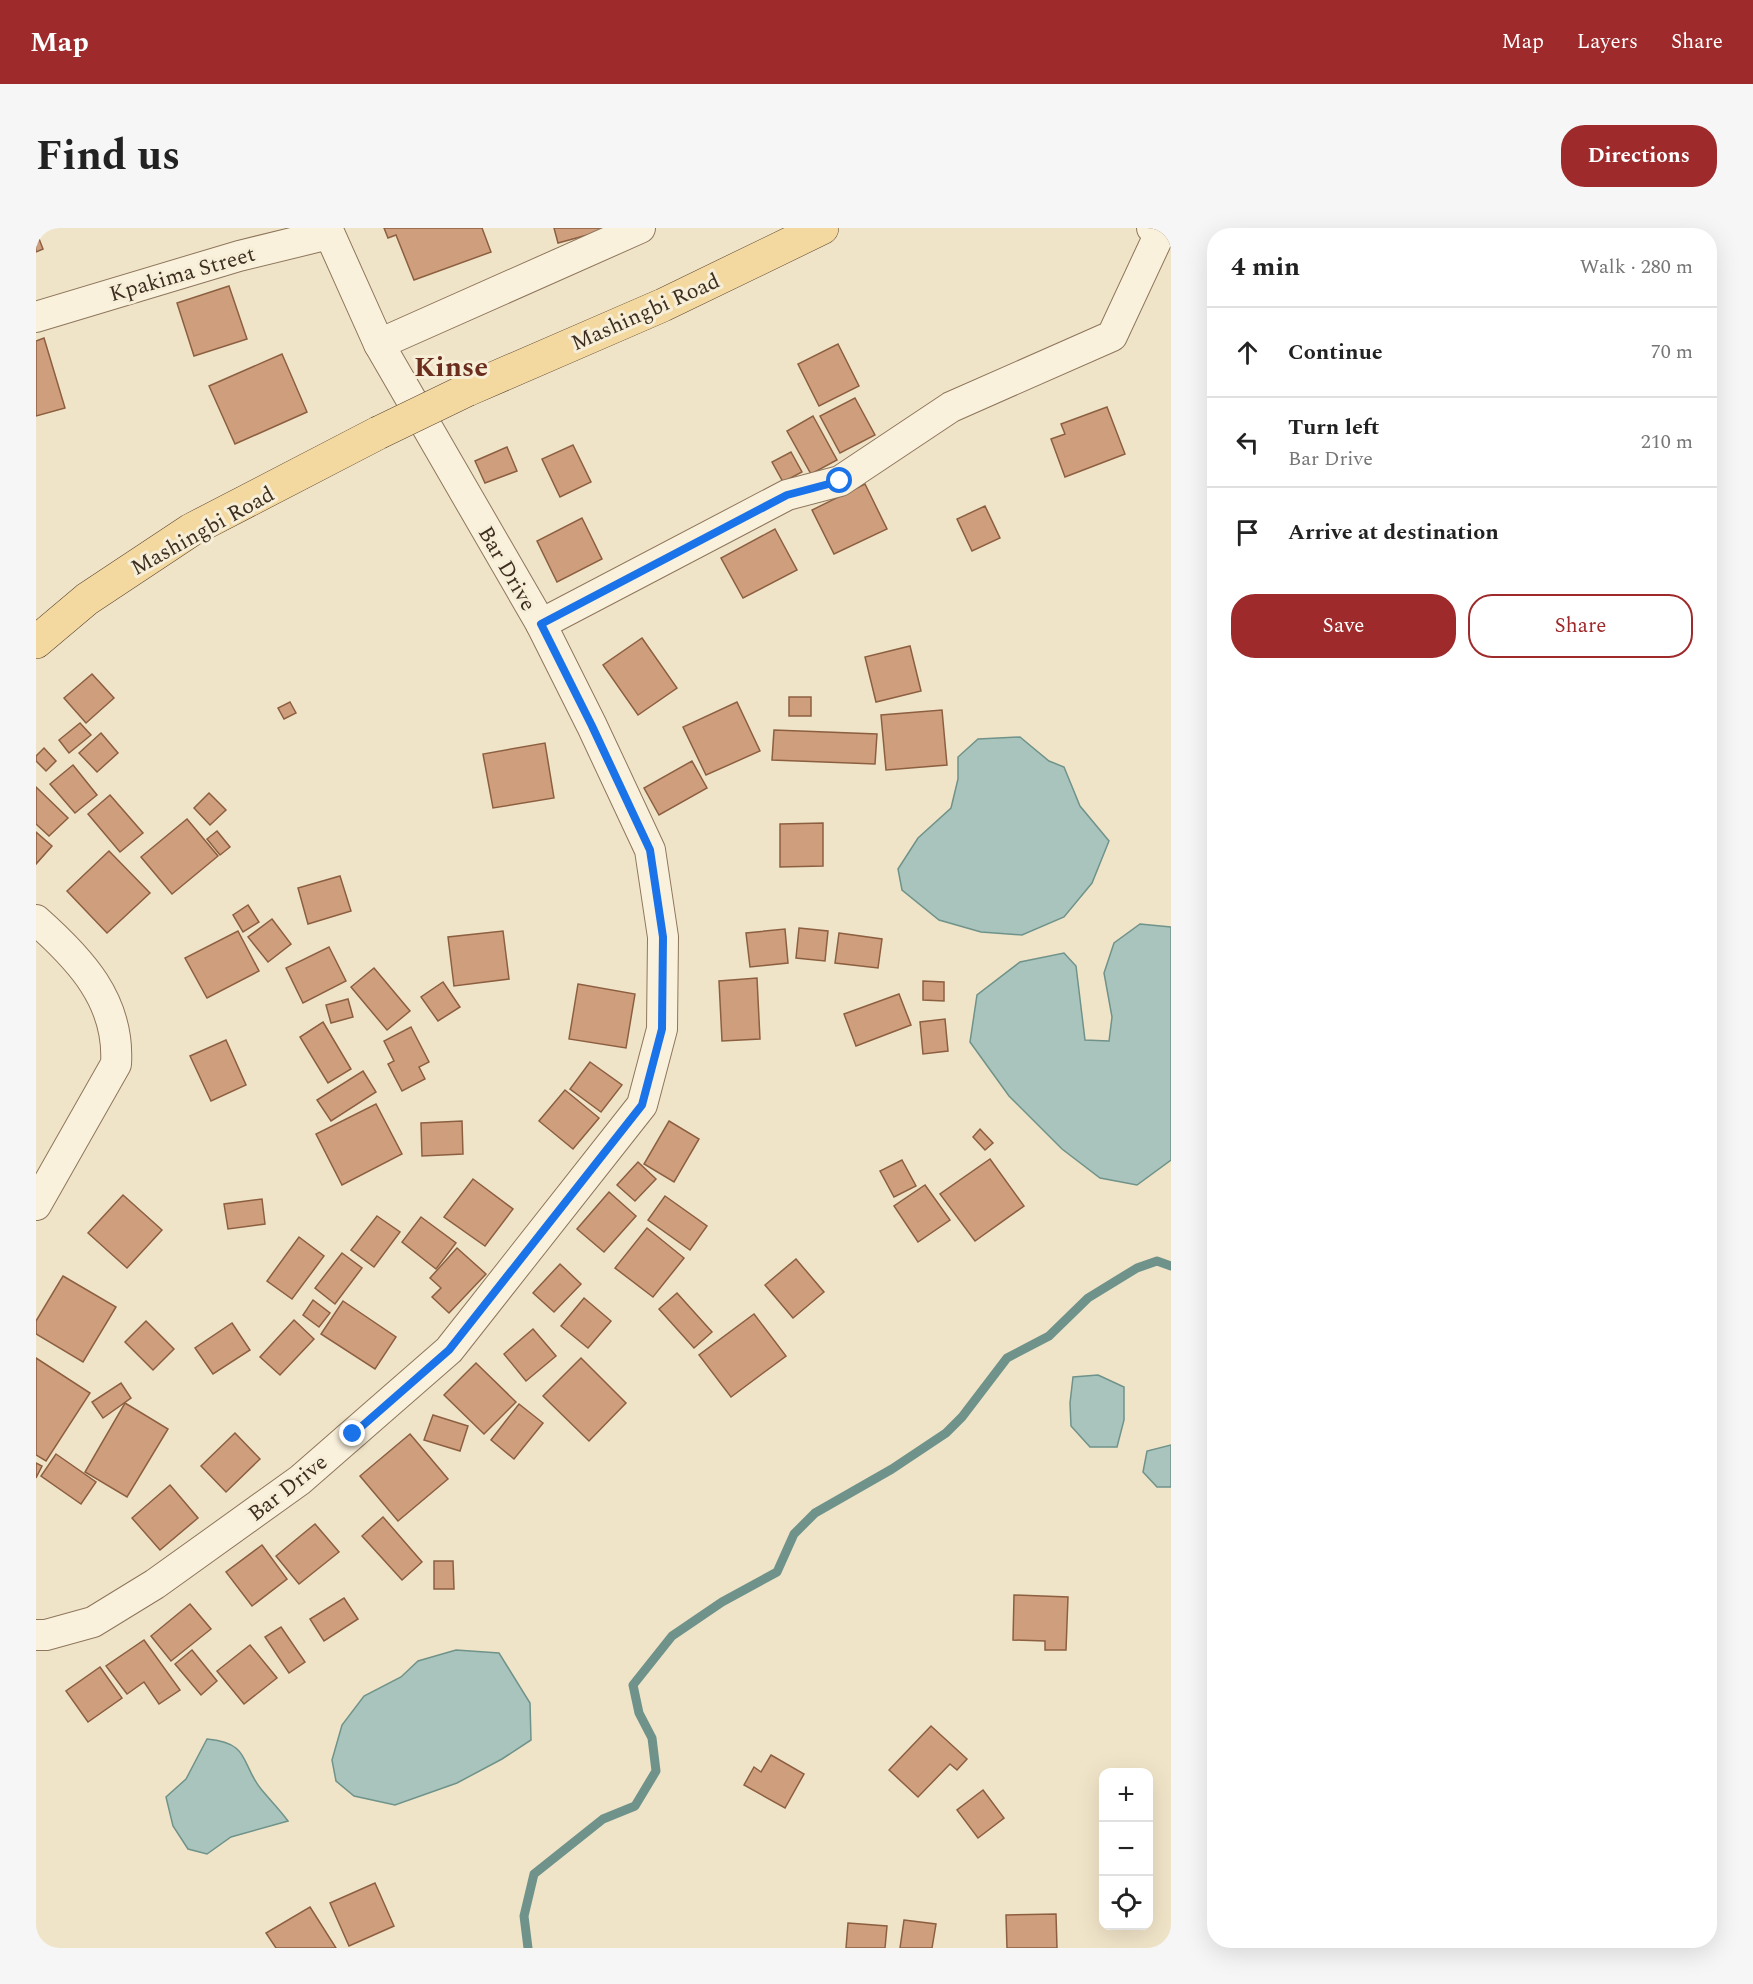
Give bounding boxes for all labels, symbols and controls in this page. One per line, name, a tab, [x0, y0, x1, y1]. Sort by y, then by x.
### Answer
text: Map	[30, 21, 89, 64]
text: Map	[1502, 26, 1544, 58]
text: Layers	[1577, 26, 1638, 58]
text: Share	[1671, 26, 1723, 58]
text: Find us	[36, 125, 180, 188]
button: Directions	[1561, 125, 1717, 187]
street label: Kpakima Street	[105, 238, 260, 311]
text: 4 min	[1231, 247, 1300, 287]
text: Walk · 280 m	[1580, 252, 1693, 282]
street label: Mashingbi Road	[566, 265, 725, 360]
icon: ahead	[1231, 336, 1264, 369]
text: Continue	[1288, 336, 1383, 369]
text: 70 m	[1651, 337, 1693, 367]
district label: Kinse	[414, 346, 488, 389]
text: Turn left	[1288, 411, 1380, 444]
icon: left	[1231, 426, 1264, 459]
text: 210 m	[1641, 427, 1693, 457]
text: Bar Drive	[1288, 444, 1373, 474]
route start	[826, 467, 852, 493]
street label: Mashingbi Road	[125, 478, 281, 585]
icon: arrive	[1231, 516, 1264, 549]
text: Arrive at destination	[1288, 516, 1499, 549]
street label: Bar Drive	[469, 520, 544, 617]
button: Save	[1231, 594, 1456, 658]
button: Share	[1468, 594, 1693, 658]
route end	[339, 1420, 365, 1446]
street label: Bar Drive	[241, 1446, 335, 1530]
map controls	[1099, 1768, 1153, 1930]
button: +	[1099, 1768, 1153, 1822]
button: −	[1099, 1822, 1153, 1876]
button: locate	[1099, 1876, 1153, 1930]

